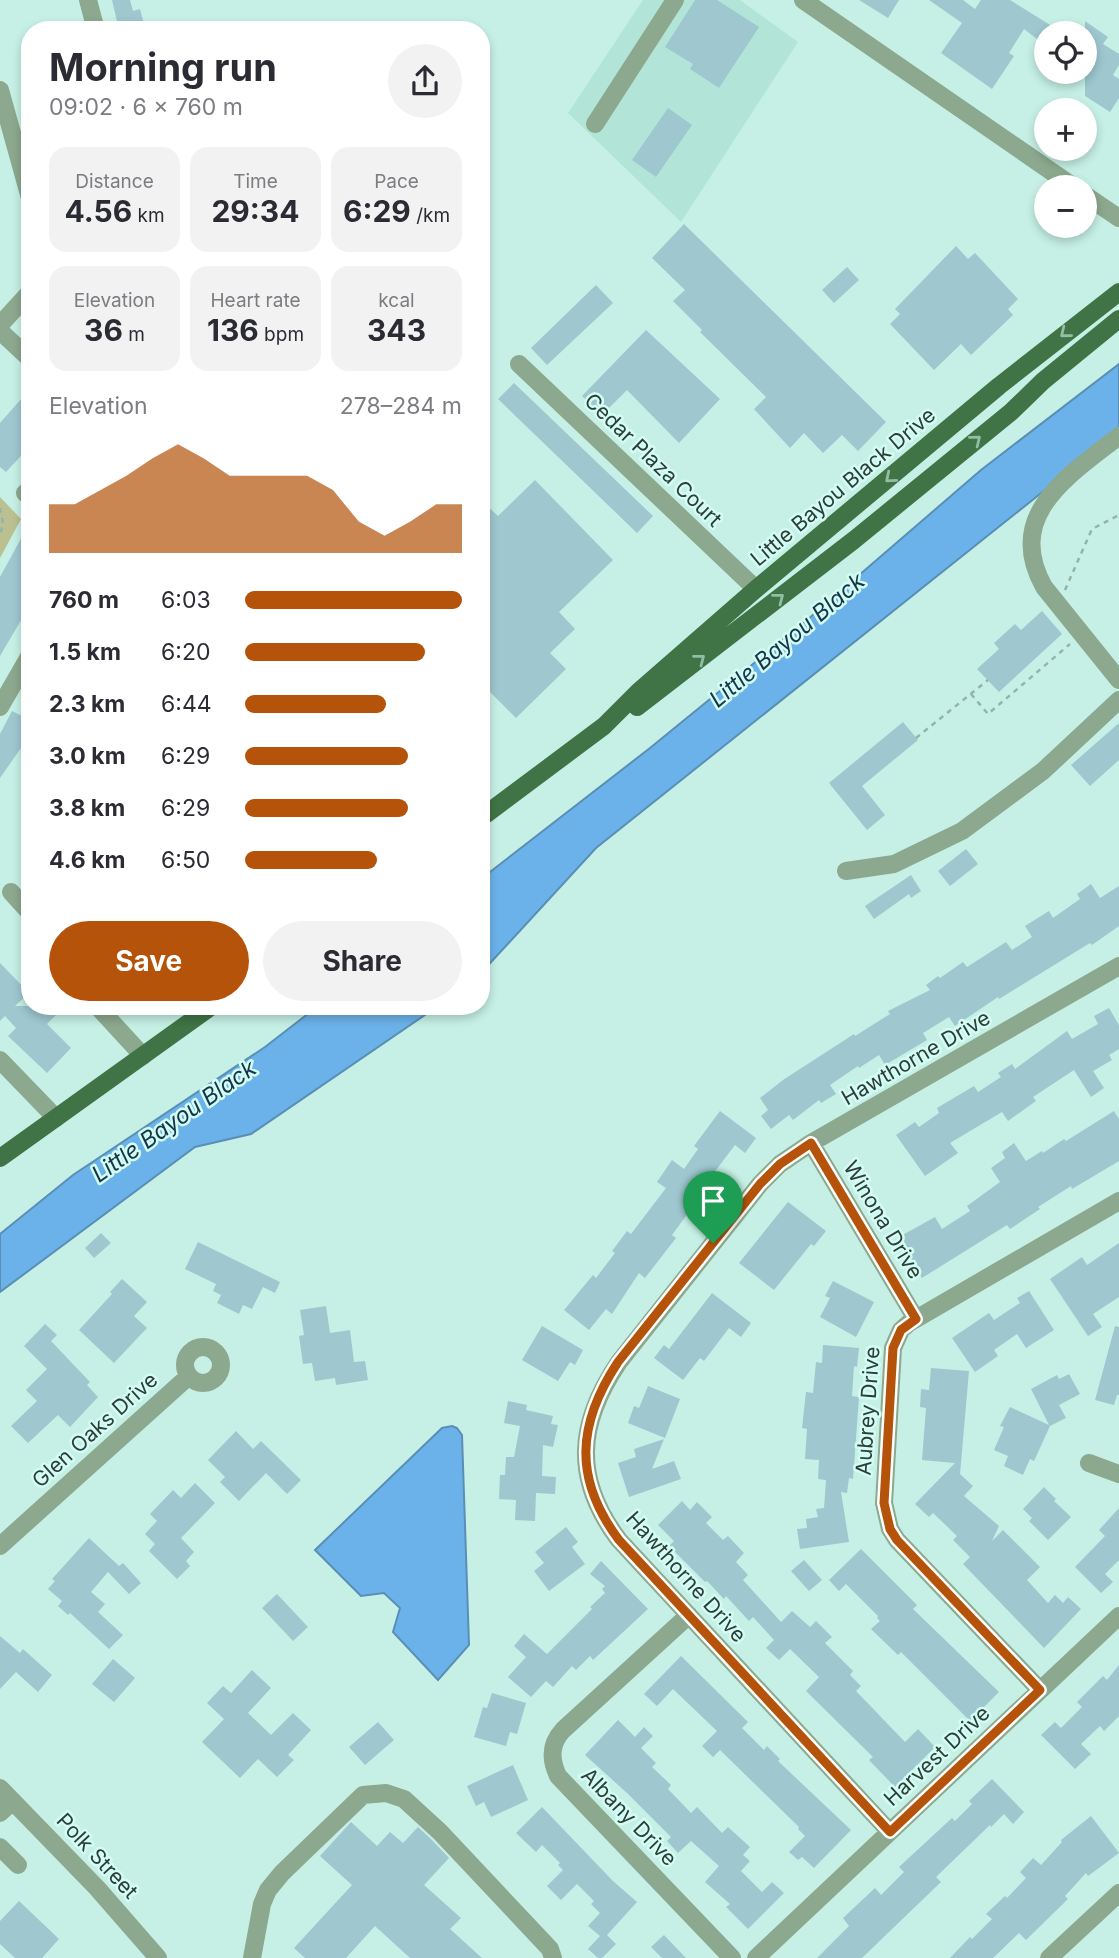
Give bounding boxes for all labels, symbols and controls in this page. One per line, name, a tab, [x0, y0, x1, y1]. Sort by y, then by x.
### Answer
map controls	[1034, 21, 1097, 238]
button: locate	[1034, 21, 1097, 84]
text: Morning run	[49, 44, 277, 90]
button: share	[388, 44, 462, 118]
text: 09:02 · 6 × 760 m	[49, 93, 243, 121]
button: +	[1034, 98, 1097, 161]
text: Distance	[75, 170, 154, 193]
text: Time	[233, 170, 278, 193]
text: Pace	[374, 170, 419, 193]
button: −	[1034, 175, 1097, 238]
text: 4.56	[64, 193, 132, 229]
text: 29:34	[211, 193, 300, 229]
text: 6:29	[343, 193, 411, 229]
text: km	[132, 204, 165, 227]
text: /km	[411, 204, 450, 227]
text: Elevation	[74, 289, 155, 312]
text: Heart rate	[211, 289, 301, 312]
text: kcal	[378, 289, 415, 312]
text: 36	[84, 312, 123, 348]
text: 136	[207, 312, 259, 348]
text: 343	[367, 312, 426, 348]
text: m	[123, 323, 145, 346]
text: bpm	[259, 323, 304, 346]
one-way arrow	[1060, 325, 1073, 337]
street label: Cedar Plaza Court	[580, 388, 727, 532]
text: Elevation	[49, 392, 148, 420]
text: 278–284 m	[340, 392, 462, 420]
street label: Little Bayou Black Drive	[745, 402, 940, 571]
one-way arrow	[969, 436, 981, 449]
one-way arrow	[885, 470, 897, 483]
water label: Little Bayou Black	[704, 567, 871, 713]
text: 760 m	[49, 586, 119, 614]
text: 6:03	[161, 586, 211, 614]
one-way arrow	[772, 593, 784, 606]
text: 1.5 km	[49, 638, 121, 666]
text: 6:20	[161, 638, 210, 666]
one-way arrow	[692, 654, 704, 667]
text: 2.3 km	[49, 690, 125, 718]
text: 6:44	[161, 690, 212, 718]
text: 3.0 km	[49, 742, 126, 770]
text: 6:29	[161, 742, 210, 770]
text: 3.8 km	[49, 794, 125, 822]
text: 6:29	[161, 794, 210, 822]
text: 4.6 km	[49, 846, 126, 874]
text: 6:50	[161, 846, 210, 874]
button: Save	[49, 921, 249, 1001]
button: Share	[263, 921, 462, 1001]
street label: Hawthorne Drive	[837, 1005, 994, 1110]
water label: Little Bayou Black	[86, 1054, 262, 1188]
street label: Winona Drive	[838, 1156, 928, 1283]
pin	[683, 1171, 743, 1243]
icon: arrive	[694, 1182, 732, 1220]
street label: Aubrey Drive	[851, 1346, 884, 1476]
street label: Glen Oaks Drive	[27, 1367, 162, 1492]
street label: Hawthorne Drive	[621, 1506, 752, 1647]
street label: Harvest Drive	[879, 1700, 995, 1811]
street label: Albany Drive	[576, 1763, 682, 1871]
street label: Polk Street	[52, 1808, 143, 1904]

